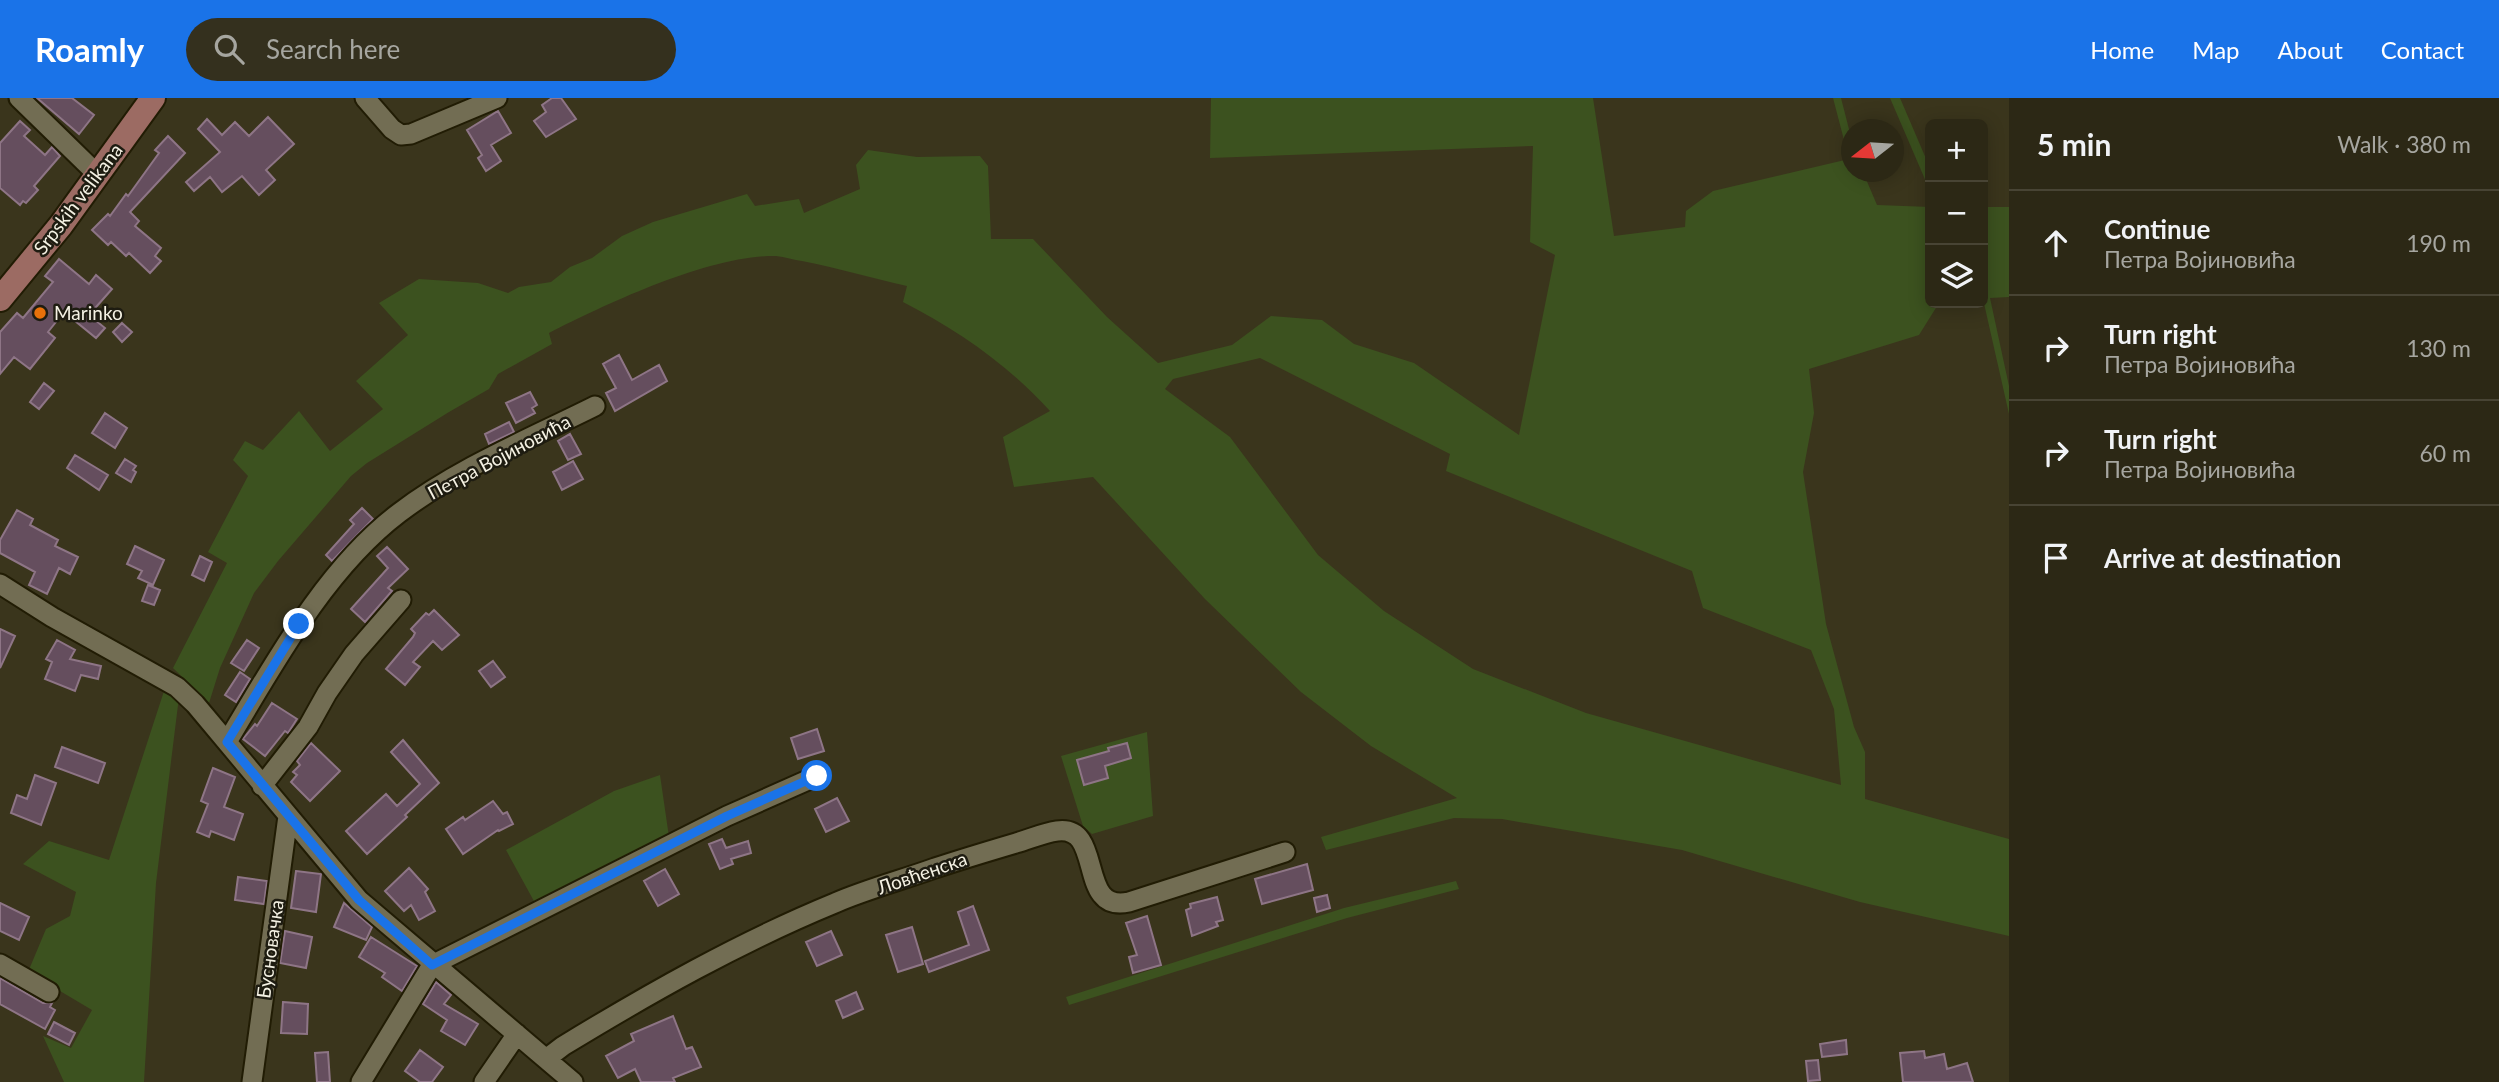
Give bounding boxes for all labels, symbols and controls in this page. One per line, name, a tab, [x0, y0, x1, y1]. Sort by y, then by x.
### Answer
search box	[186, 18, 676, 81]
text: Roamly	[35, 29, 144, 69]
icon: search	[210, 30, 248, 68]
text: Search here	[266, 33, 400, 65]
text: Home	[2090, 35, 2154, 64]
text: Map	[2192, 35, 2240, 64]
text: About	[2278, 35, 2343, 64]
text: Contact	[2381, 35, 2464, 64]
north arrow	[1841, 119, 1904, 182]
map controls	[1925, 119, 1988, 308]
button: +	[1925, 119, 1988, 182]
text: 5 min	[2037, 126, 2111, 162]
text: Walk · 380 m	[2337, 130, 2471, 158]
street label: Srpskih velikana	[28, 139, 127, 259]
button: −	[1925, 182, 1988, 245]
text: Continue	[2104, 213, 2210, 245]
icon: ahead	[2037, 224, 2075, 262]
text: 190 m	[2406, 229, 2471, 257]
button: layers	[1925, 245, 1988, 308]
text: Петра Војиновића	[2104, 245, 2296, 273]
place label: Marinko	[54, 301, 123, 324]
marker: Marinko	[32, 305, 48, 321]
text: Turn right	[2104, 318, 2217, 350]
icon: right	[2037, 329, 2075, 367]
text: 130 m	[2406, 334, 2471, 362]
text: Петра Војиновића	[2104, 350, 2296, 378]
street label: Петра Војиновића	[423, 409, 574, 504]
text: Turn right	[2104, 423, 2217, 455]
icon: right	[2037, 434, 2075, 472]
text: 60 m	[2420, 439, 2471, 467]
text: Петра Војиновића	[2104, 455, 2296, 483]
icon: arrive	[2037, 539, 2075, 577]
text: Arrive at destination	[2104, 542, 2341, 574]
route end	[283, 608, 314, 639]
route start	[801, 760, 832, 791]
street label: Ловћенска	[873, 846, 970, 899]
street label: Бусновачка	[251, 898, 288, 1000]

